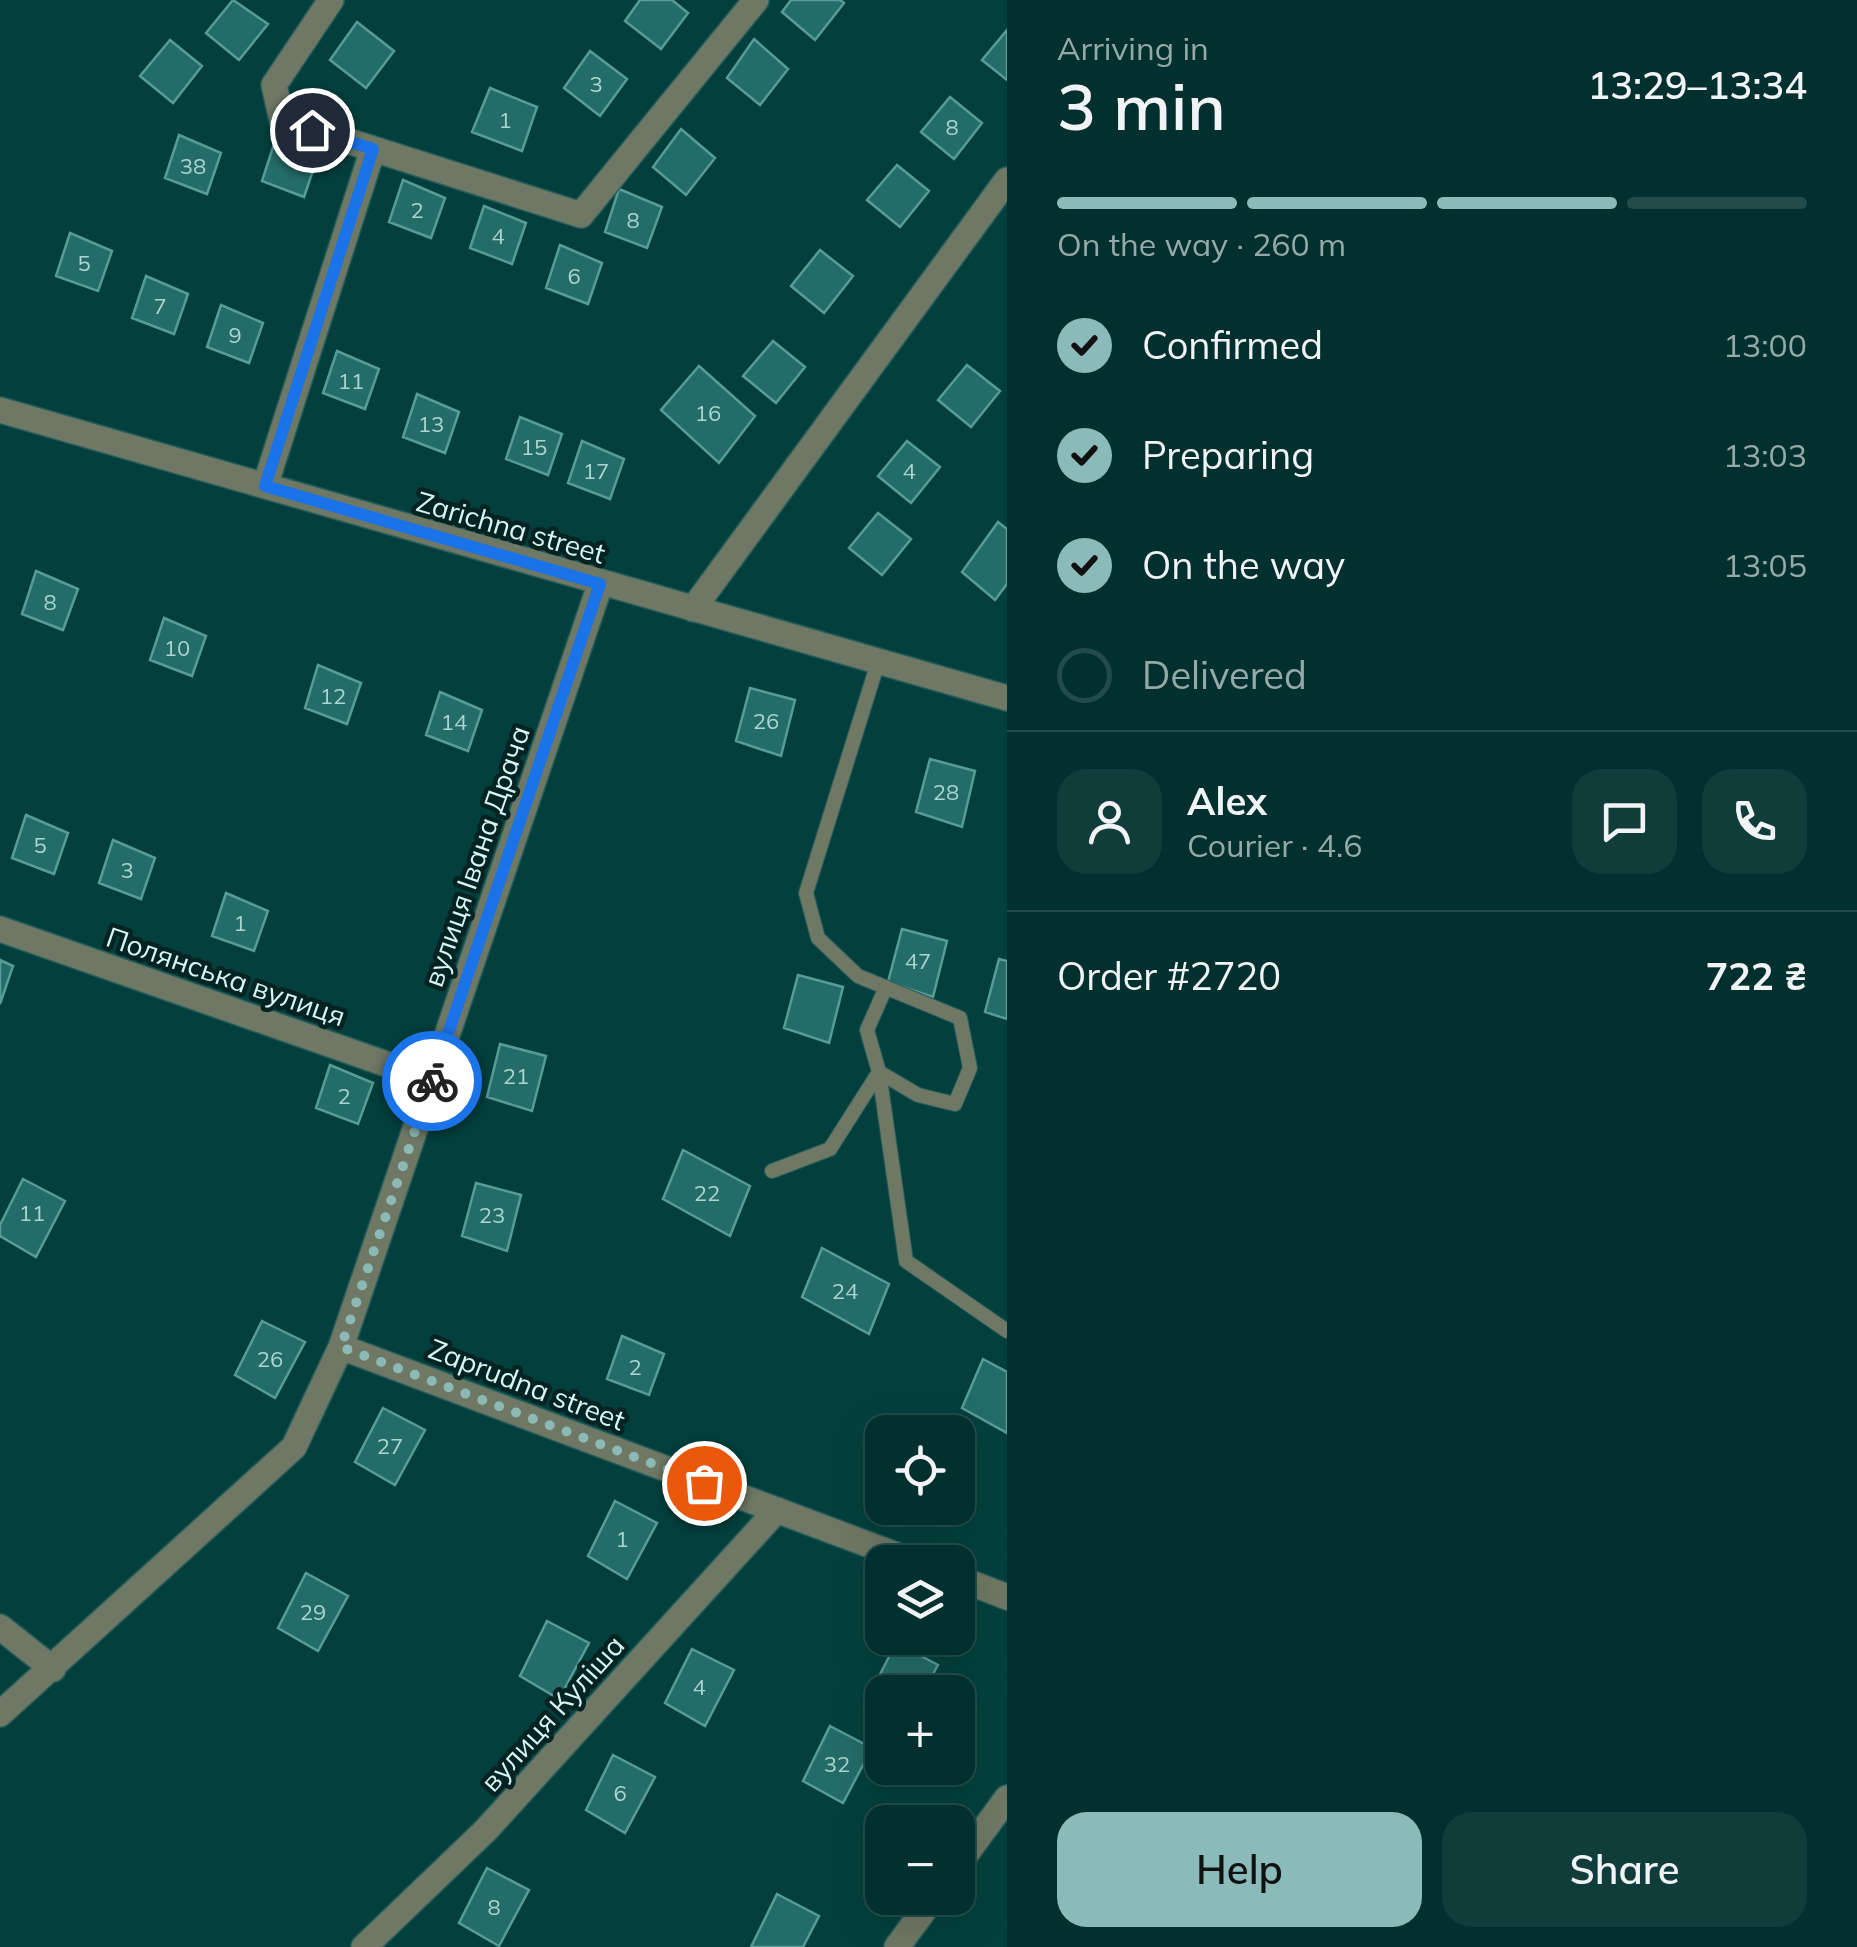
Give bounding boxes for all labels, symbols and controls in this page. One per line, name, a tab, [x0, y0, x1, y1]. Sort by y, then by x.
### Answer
text: Arriving in	[1057, 28, 1209, 68]
text: 13:29–13:34	[1587, 61, 1807, 109]
text: 3 min	[1057, 65, 1226, 146]
house number: 3	[589, 70, 603, 98]
pin	[270, 88, 355, 173]
icon: home	[285, 103, 340, 158]
house number: 1	[498, 106, 512, 134]
house number: 8	[945, 113, 959, 141]
house number: 38	[180, 152, 206, 180]
house number: 2	[410, 196, 424, 224]
house number: 8	[626, 206, 640, 234]
house number: 4	[491, 222, 505, 250]
text: On the way · 260 m	[1057, 224, 1346, 264]
house number: 5	[77, 249, 91, 277]
house number: 6	[567, 262, 581, 290]
house number: 7	[153, 292, 167, 320]
icon: check	[1057, 318, 1112, 373]
house number: 9	[228, 321, 242, 349]
text: Confirmed	[1142, 321, 1323, 369]
text: 13:00	[1723, 325, 1807, 365]
house number: 11	[338, 367, 364, 395]
house number: 16	[695, 399, 721, 427]
house number: 13	[418, 410, 444, 438]
icon: check	[1057, 428, 1112, 483]
text: Preparing	[1142, 431, 1314, 479]
house number: 15	[521, 433, 547, 461]
text: 13:03	[1723, 435, 1807, 475]
house number: 17	[583, 457, 609, 485]
house number: 4	[902, 457, 916, 485]
street label: Zarichna street	[413, 483, 610, 571]
icon: check	[1057, 538, 1112, 593]
text: On the way	[1142, 541, 1345, 589]
text: 13:05	[1723, 545, 1807, 585]
house number: 8	[43, 588, 57, 616]
house number: 10	[164, 634, 190, 662]
text: Delivered	[1142, 651, 1307, 699]
house number: 12	[320, 682, 346, 710]
house number: 26	[753, 707, 779, 735]
house number: 14	[441, 708, 467, 736]
street label: вулиця Івана Драча	[415, 721, 537, 991]
button: person	[1057, 769, 1162, 874]
button: chat	[1572, 769, 1677, 874]
button: phone	[1702, 769, 1807, 874]
text: Alex	[1187, 777, 1267, 825]
house number: 28	[933, 778, 959, 806]
text: Courier · 4.6	[1187, 825, 1363, 865]
house number: 5	[33, 831, 47, 859]
house number: 3	[120, 856, 134, 884]
house number: 1	[233, 909, 247, 937]
street label: Полянська вулиця	[102, 919, 350, 1033]
house number: 47	[905, 947, 931, 975]
text: Order #2720	[1057, 952, 1281, 1000]
text: 722 ₴	[1705, 952, 1807, 1000]
courier	[382, 1031, 482, 1131]
icon: bike	[405, 1054, 460, 1109]
house number: 21	[503, 1062, 529, 1090]
house number: 2	[337, 1082, 351, 1110]
house number: 22	[694, 1179, 720, 1207]
house number: 11	[19, 1199, 45, 1227]
house number: 23	[479, 1201, 505, 1229]
house number: 24	[832, 1277, 858, 1305]
street label: Zaprudna street	[424, 1330, 630, 1438]
house number: 26	[257, 1345, 283, 1373]
house number: 2	[628, 1353, 642, 1381]
map controls	[865, 1415, 975, 1915]
button: locate	[865, 1415, 975, 1525]
house number: 27	[377, 1432, 403, 1460]
pin	[662, 1441, 747, 1526]
icon: bag	[677, 1456, 732, 1511]
house number: 1	[615, 1525, 629, 1553]
button: layers	[865, 1545, 975, 1655]
house number: 29	[300, 1598, 326, 1626]
street label: вулиця Куліша	[473, 1628, 631, 1798]
house number: 4	[692, 1673, 706, 1701]
button: +	[865, 1675, 975, 1785]
house number: 32	[824, 1750, 850, 1778]
house number: 6	[613, 1779, 627, 1807]
button: −	[865, 1805, 975, 1915]
button: Help	[1057, 1812, 1422, 1927]
button: Share	[1442, 1812, 1807, 1927]
house number: 8	[487, 1893, 501, 1921]

